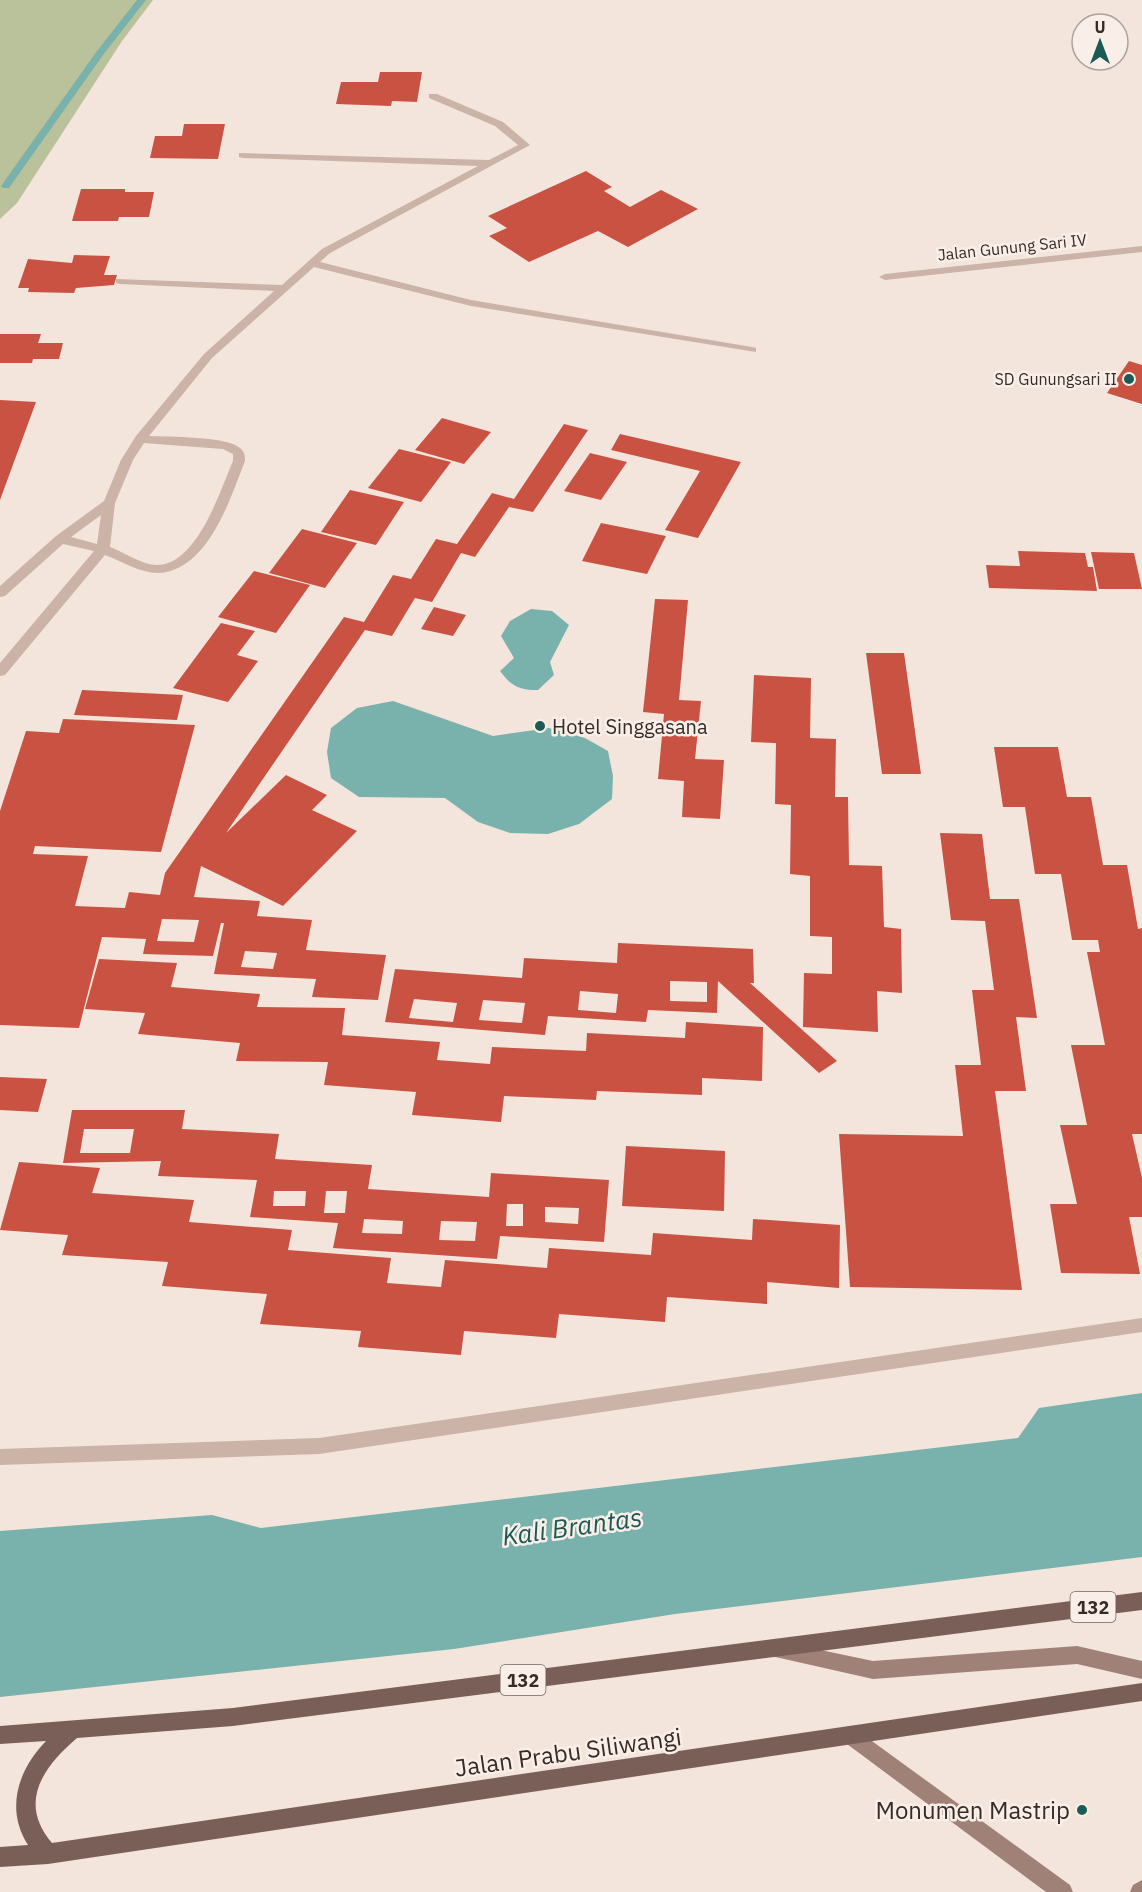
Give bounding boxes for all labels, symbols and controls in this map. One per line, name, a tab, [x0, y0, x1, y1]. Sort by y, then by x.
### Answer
north arrow	[1070, 12, 1130, 72]
text: U	[1094, 17, 1106, 37]
street label: Jalan Gunung Sari IV	[936, 229, 1088, 265]
place label: SD Gunungsari II	[994, 369, 1117, 389]
marker: SD Gunungsari II	[1122, 372, 1136, 386]
place label: Hotel Singgasana	[552, 713, 708, 740]
marker: Hotel Singgasana	[533, 719, 547, 733]
water label: Kali Brantas	[500, 1499, 644, 1553]
road number: 132	[1070, 1592, 1116, 1622]
road number: 132	[500, 1665, 546, 1695]
street label: Jalan Prabu Siliwangi	[453, 1720, 683, 1784]
place label: Monumen Mastrip	[875, 1794, 1070, 1826]
marker: Monumen Mastrip	[1075, 1803, 1089, 1817]

